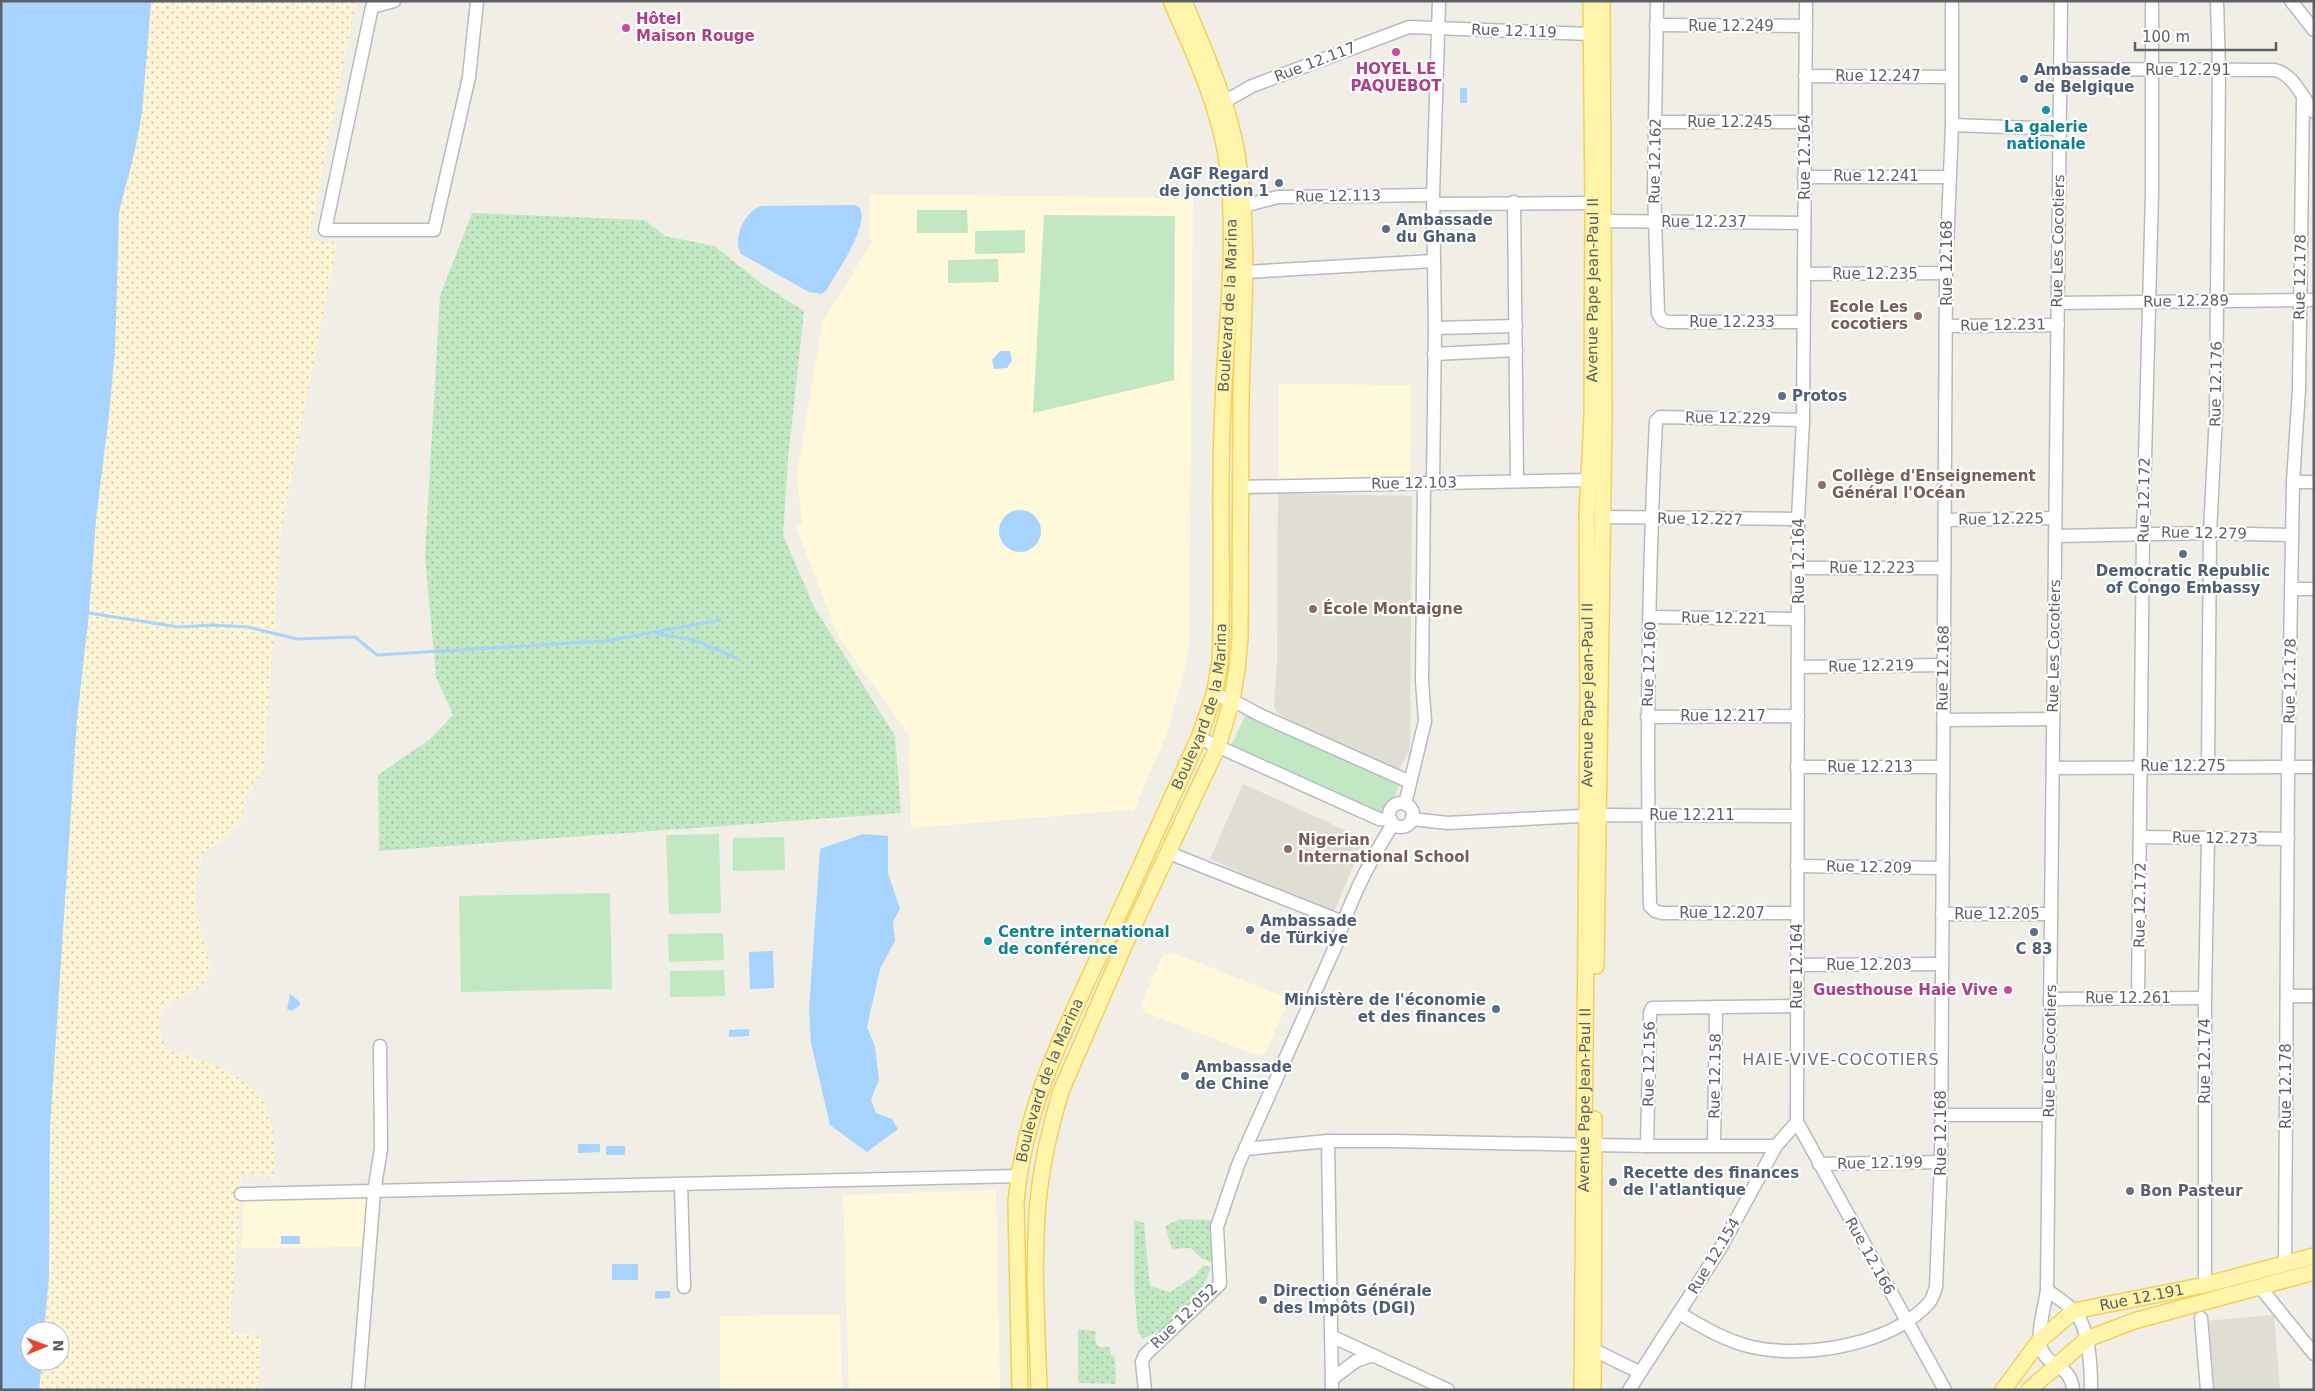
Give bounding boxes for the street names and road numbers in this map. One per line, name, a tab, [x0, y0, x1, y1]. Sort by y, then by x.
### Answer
street label: Rue 12.249	[1688, 17, 1774, 35]
street label: Rue 12.119	[1471, 21, 1557, 41]
street label: Rue 12.117	[1272, 38, 1358, 86]
street label: Rue 12.291	[2145, 61, 2231, 79]
street label: Rue 12.247	[1835, 67, 1921, 85]
street label: Rue 12.245	[1687, 113, 1773, 131]
street label: Rue 12.164	[1796, 114, 1814, 200]
street label: Rue 12.162	[1645, 118, 1665, 204]
street label: Rue 12.241	[1833, 167, 1919, 185]
street label: Rue Les Cocotiers	[2048, 174, 2068, 308]
street label: Rue 12.113	[1295, 186, 1381, 206]
street label: Avenue Pape Jean-Paul II	[1583, 198, 1602, 382]
street label: Rue 12.237	[1661, 213, 1747, 231]
street label: Boulevard de la Marina	[1215, 218, 1240, 392]
street label: Rue 12.168	[1938, 220, 1956, 306]
street label: Rue 12.178	[2290, 234, 2310, 320]
street label: Rue 12.235	[1832, 265, 1918, 283]
street label: Rue 12.289	[2143, 291, 2229, 311]
street label: Rue 12.233	[1689, 313, 1775, 331]
street label: Rue 12.231	[1960, 315, 2046, 335]
street label: Rue 12.176	[2206, 341, 2226, 427]
street label: Rue 12.229	[1685, 408, 1771, 428]
street label: Rue 12.172	[2134, 457, 2154, 543]
street label: Rue 12.103	[1371, 473, 1457, 493]
street label: Rue 12.227	[1657, 509, 1743, 529]
street label: Rue 12.225	[1958, 509, 2044, 529]
street label: Rue 12.164	[1790, 518, 1808, 604]
street label: Rue 12.279	[2161, 523, 2247, 543]
street label: Rue 12.223	[1829, 559, 1915, 577]
street label: Rue Les Cocotiers	[2044, 579, 2064, 713]
street label: Avenue Pape Jean-Paul II	[1578, 603, 1597, 787]
street label: Rue 12.221	[1681, 608, 1767, 628]
street label: Rue 12.160	[1639, 621, 1659, 707]
street label: Boulevard de la Marina	[1168, 623, 1230, 792]
street label: Rue 12.168	[1933, 625, 1953, 711]
street label: Rue 12.178	[2280, 638, 2300, 724]
street label: Rue 12.219	[1828, 656, 1914, 676]
street label: Rue 12.217	[1680, 707, 1766, 725]
street label: Rue 12.275	[2140, 757, 2226, 775]
street label: Rue 12.213	[1827, 758, 1913, 776]
street label: Rue 12.211	[1649, 806, 1735, 824]
street label: Rue 12.273	[2172, 828, 2258, 848]
street label: Rue 12.209	[1826, 857, 1912, 877]
street label: Rue 12.172	[2130, 862, 2150, 948]
street label: Rue 12.207	[1679, 904, 1765, 922]
street label: Rue 12.205	[1954, 905, 2040, 923]
street label: Rue 12.164	[1788, 923, 1806, 1009]
street label: Rue 12.203	[1826, 956, 1912, 974]
street label: Rue Les Cocotiers	[2040, 984, 2060, 1118]
street label: Rue 12.261	[2085, 989, 2171, 1007]
street label: Boulevard de la Marina	[1013, 995, 1087, 1164]
street label: Avenue Pape Jean-Paul II	[1575, 1008, 1594, 1192]
street label: Rue 12.174	[2196, 1018, 2214, 1104]
street label: Rue 12.156	[1639, 1021, 1659, 1107]
street label: Rue 12.158	[1705, 1033, 1725, 1119]
street label: Rue 12.178	[2277, 1043, 2295, 1129]
street label: Rue 12.168	[1932, 1090, 1950, 1176]
street label: Rue 12.199	[1837, 1153, 1923, 1173]
street label: Rue 12.166	[1841, 1214, 1899, 1298]
street label: Rue 12.154	[1684, 1215, 1744, 1297]
street label: Rue 12.052	[1147, 1280, 1221, 1352]
street label: Rue 12.191	[2098, 1280, 2186, 1315]

